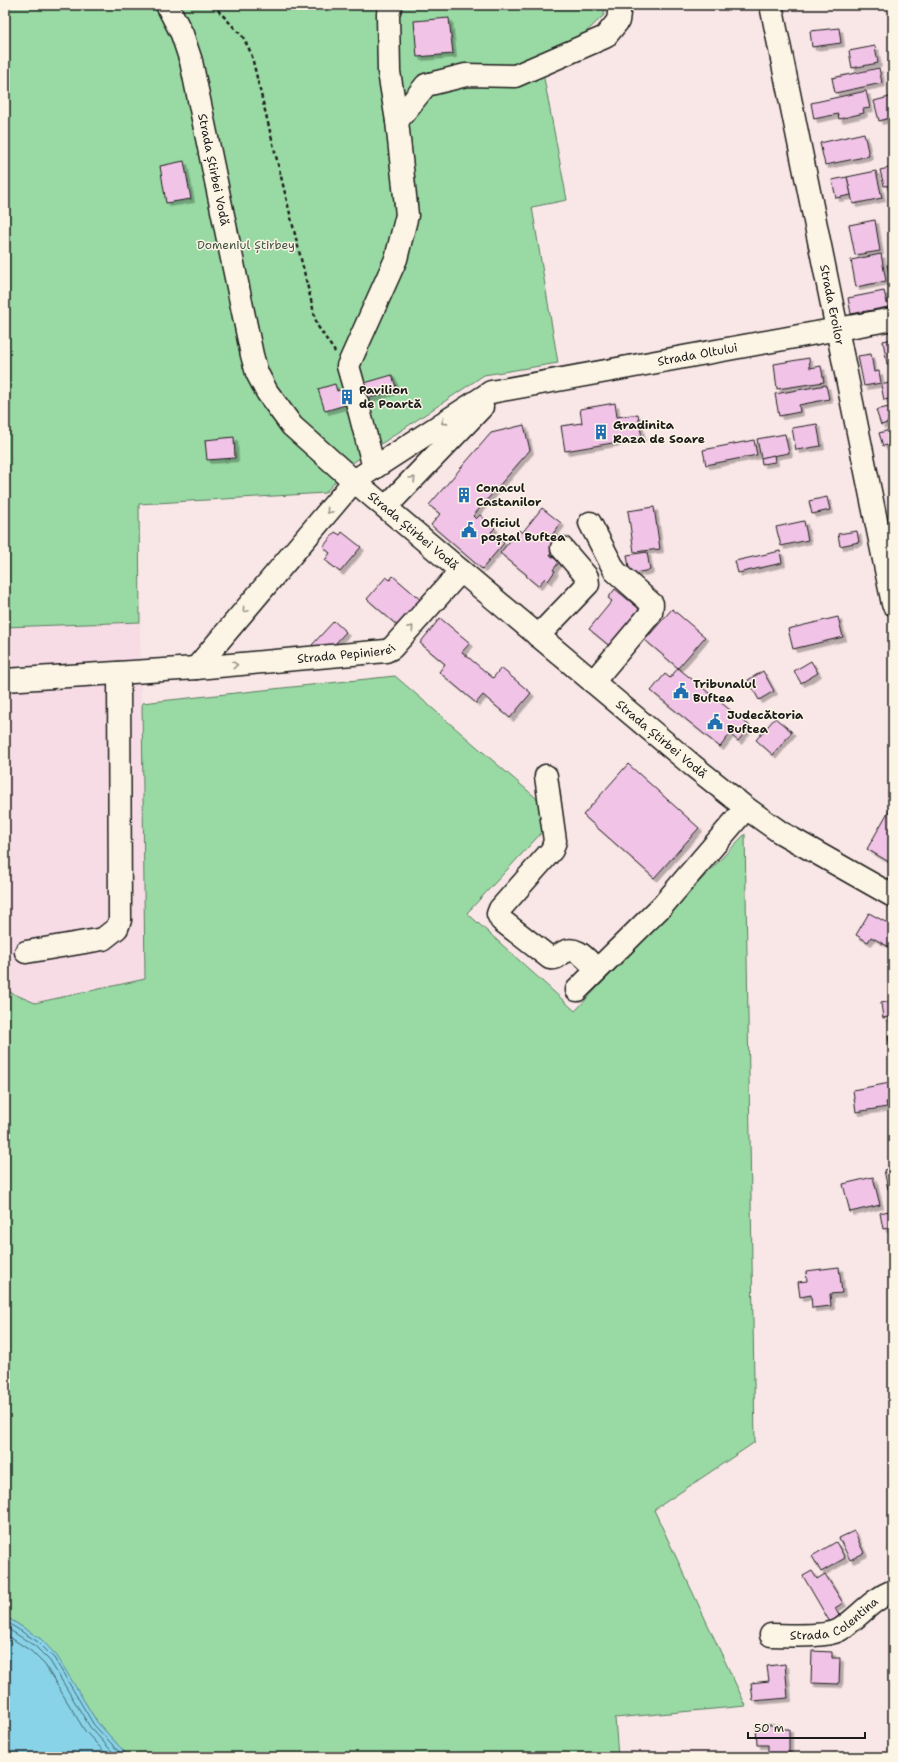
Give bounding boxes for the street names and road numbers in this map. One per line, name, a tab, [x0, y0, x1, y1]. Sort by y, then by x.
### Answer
street label: Strada Știrbei Vodă	[194, 112, 233, 228]
street label: Strada Eroilor	[816, 263, 848, 347]
street label: Strada Oltului	[656, 339, 739, 370]
street label: Strada Știrbei Vodă	[364, 488, 462, 574]
street label: Strada Pepinierei	[296, 641, 399, 667]
street label: Strada Știrbei Vodă	[613, 696, 711, 782]
street label: Strada Colentina	[790, 1593, 882, 1643]

